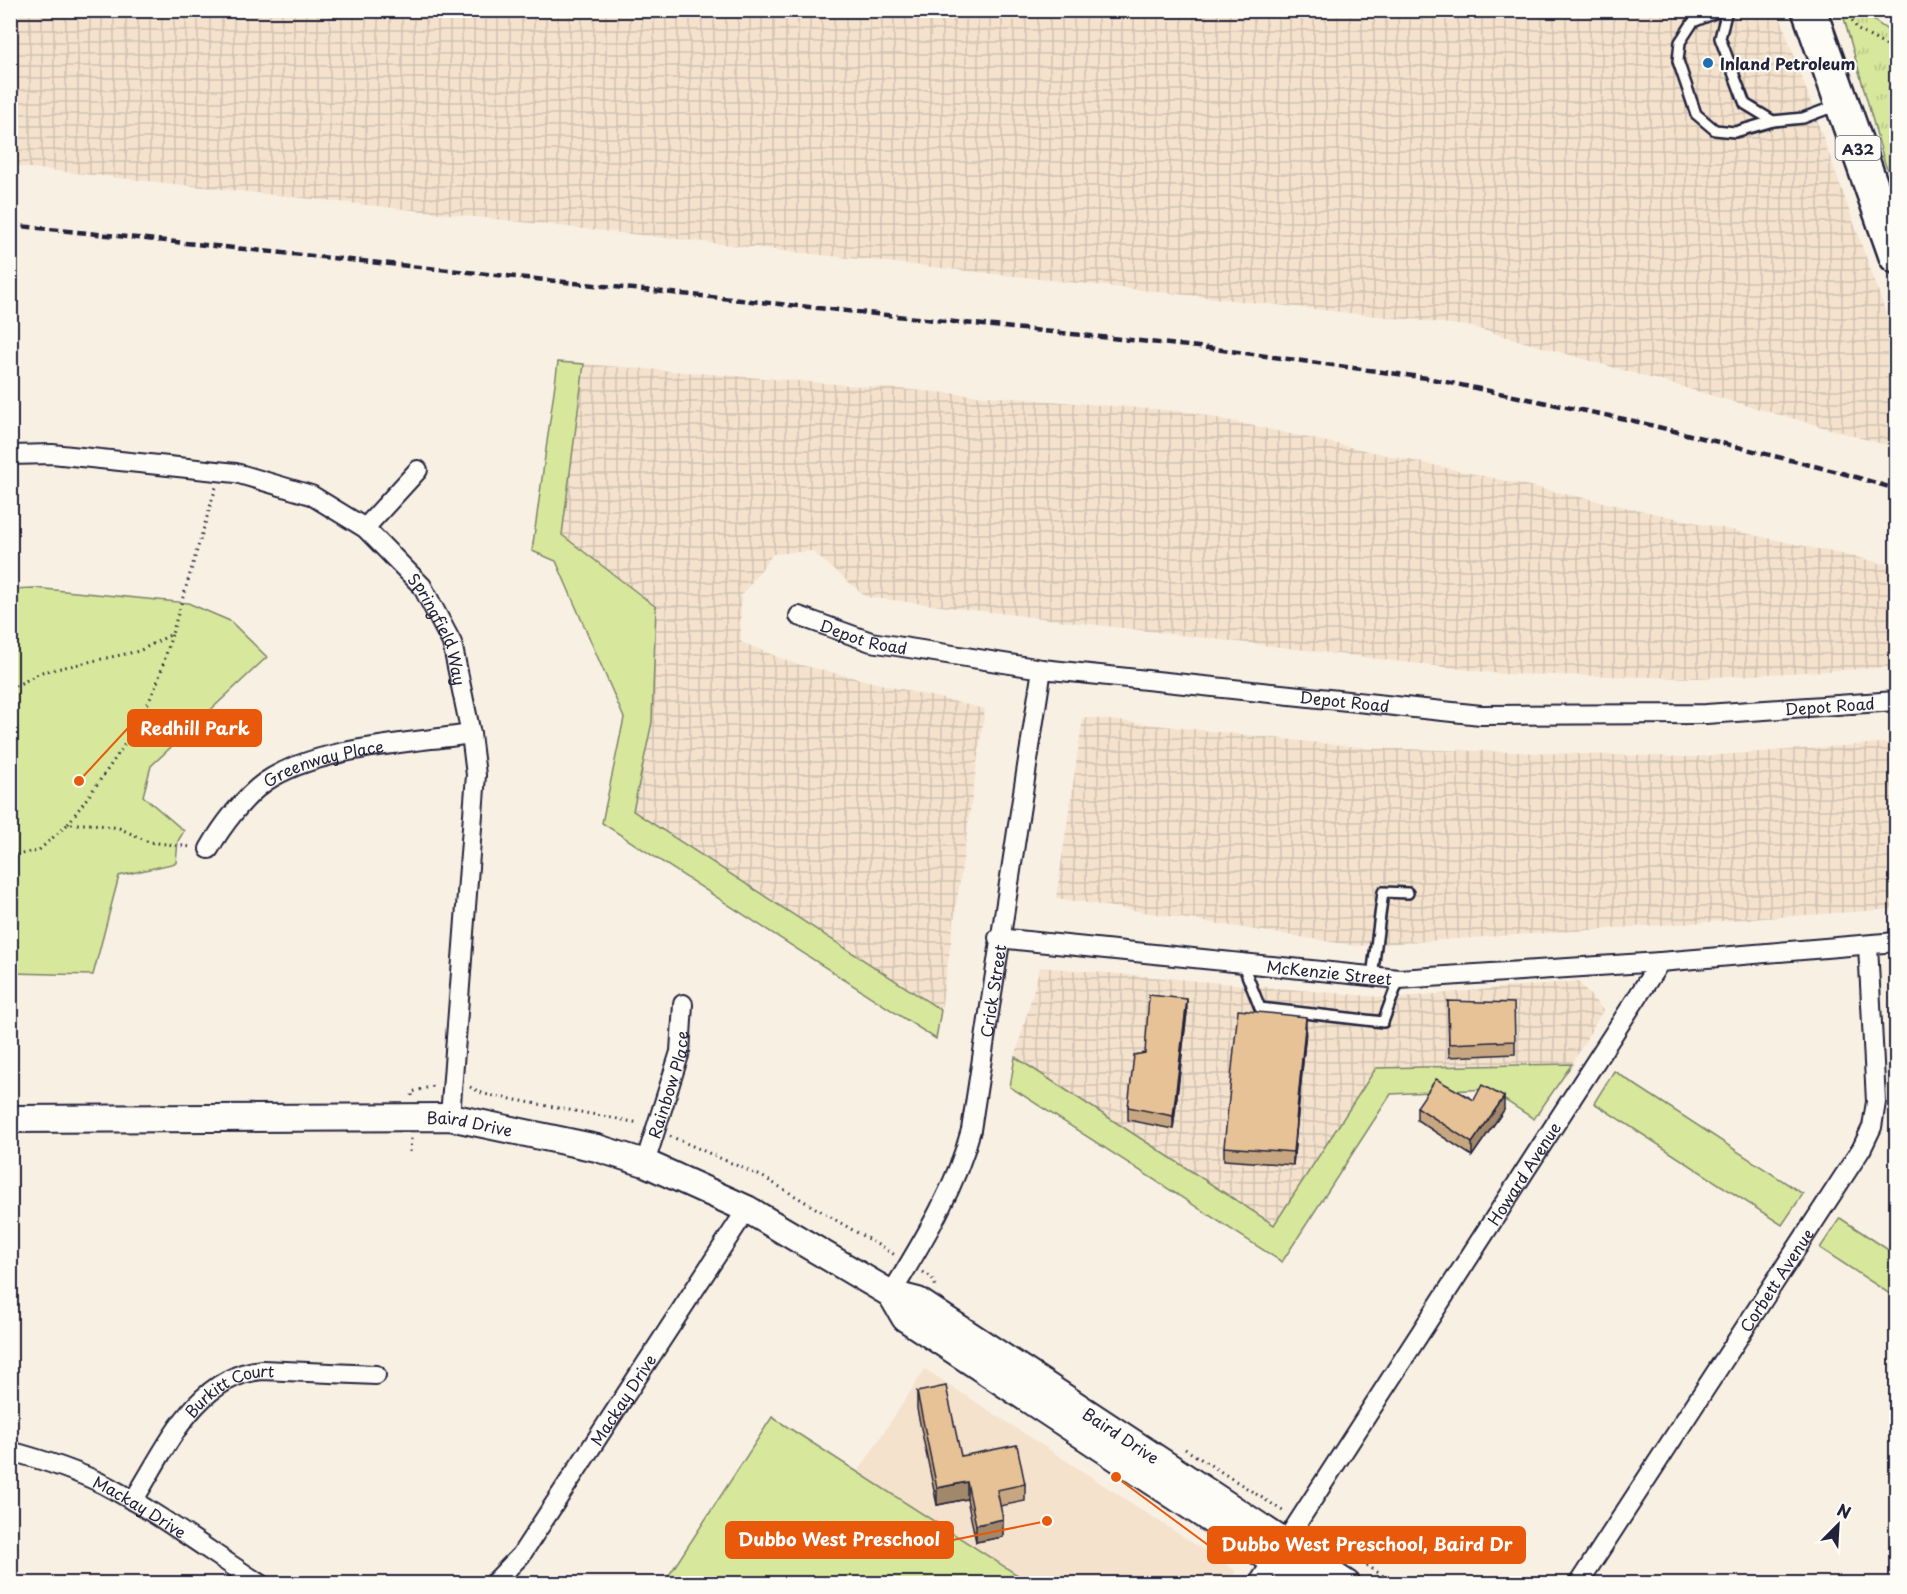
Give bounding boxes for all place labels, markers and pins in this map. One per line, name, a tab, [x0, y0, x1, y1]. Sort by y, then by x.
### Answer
place label: Inland Petroleum	[1720, 51, 1855, 75]
marker: Inland Petroleum	[1701, 56, 1715, 70]
callout: Redhill Park	[128, 710, 261, 746]
callout: Dubbo West Preschool	[726, 1522, 953, 1558]
callout: Dubbo West Preschool, Baird Dr	[1208, 1527, 1525, 1563]

